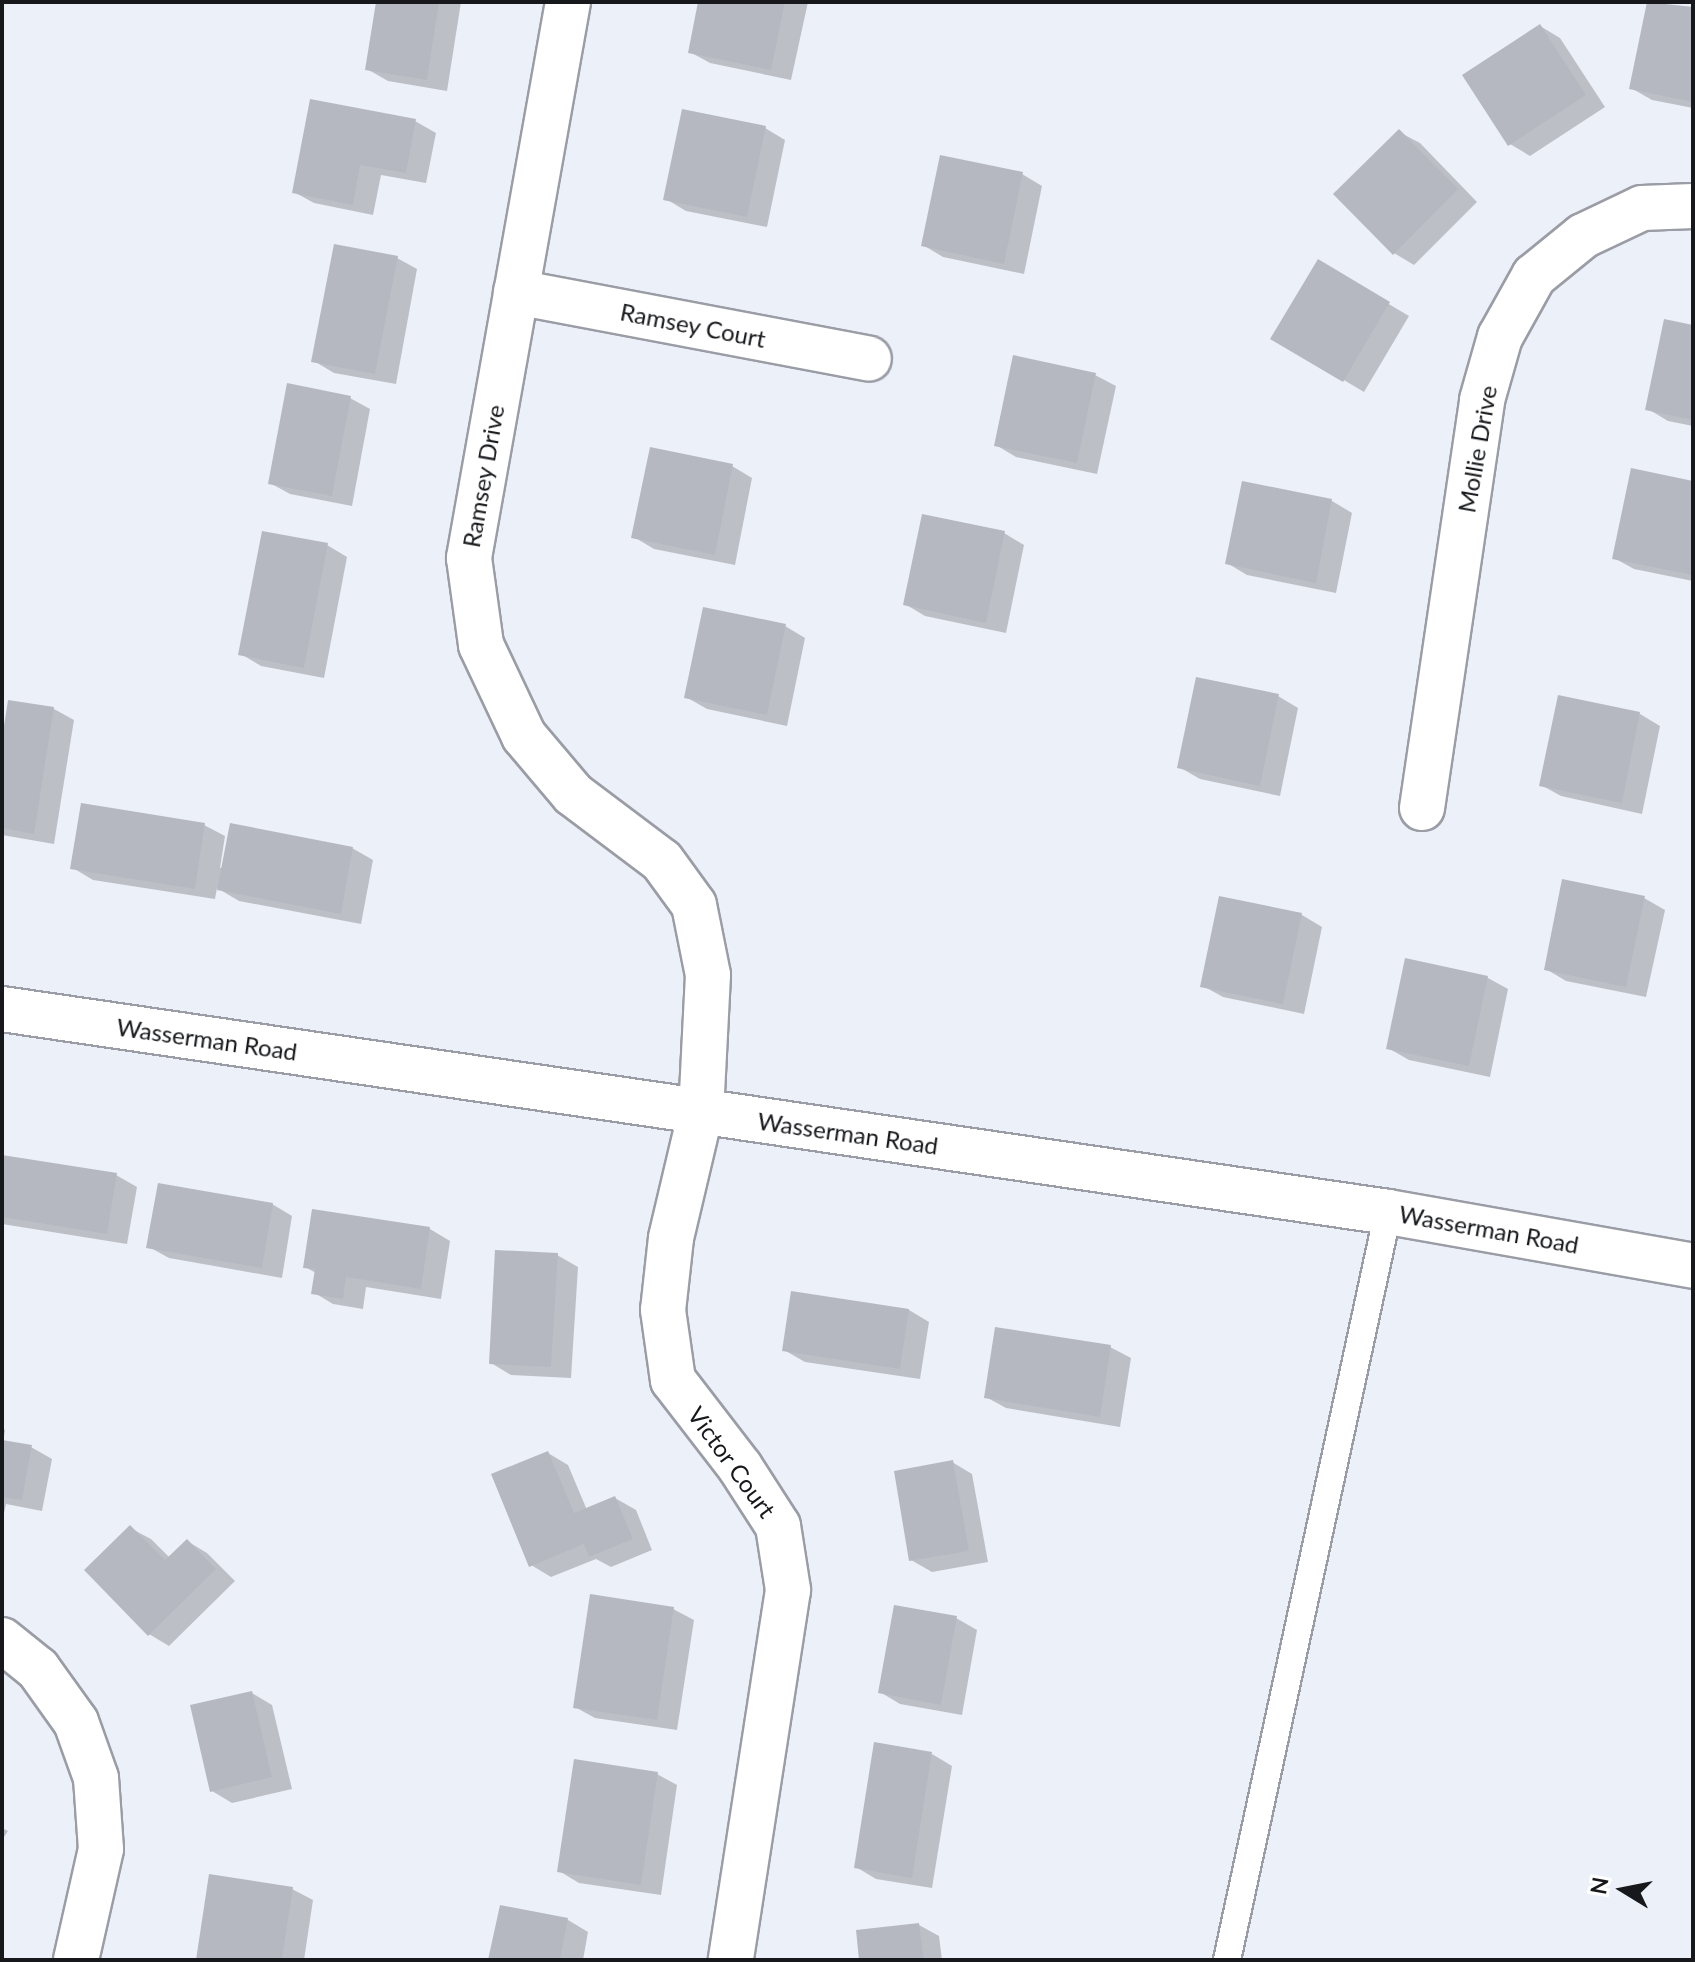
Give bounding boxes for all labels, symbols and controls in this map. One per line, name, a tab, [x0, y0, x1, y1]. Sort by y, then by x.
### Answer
street label: Ramsey Court	[618, 297, 768, 353]
street label: Mollie Drive	[1452, 383, 1502, 515]
street label: Ramsey Drive	[456, 402, 510, 550]
street label: Wasserman Road	[115, 1012, 299, 1066]
street label: Wasserman Road	[756, 1106, 940, 1160]
street label: Wasserman Road	[1397, 1199, 1581, 1259]
street label: Victor Court	[682, 1401, 782, 1523]
north arrow	[1583, 1850, 1663, 1930]
text: N	[1584, 1875, 1614, 1896]

